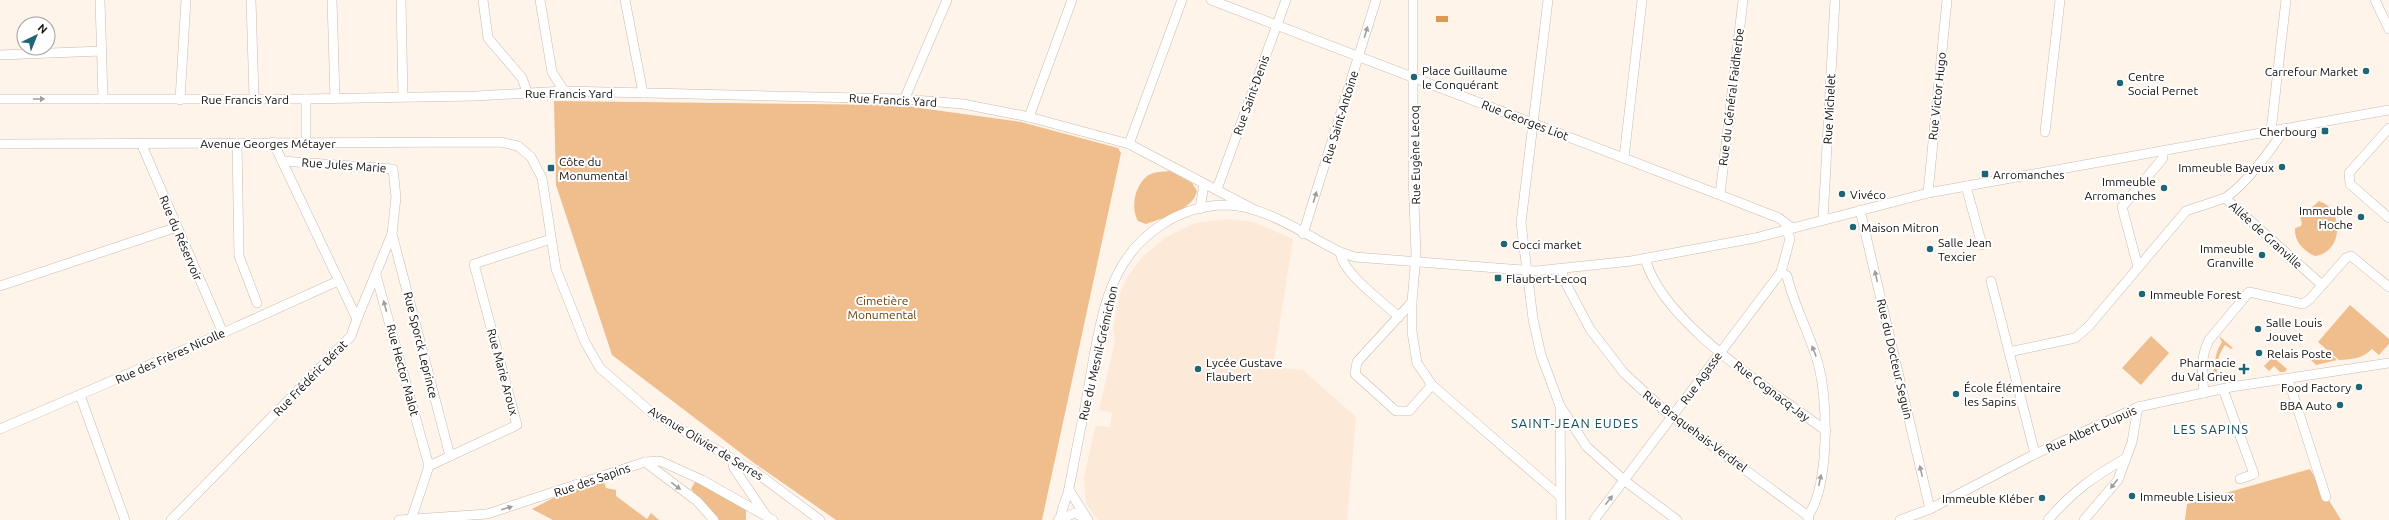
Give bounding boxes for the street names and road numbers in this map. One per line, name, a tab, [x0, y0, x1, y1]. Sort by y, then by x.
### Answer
street label: Rue du Général Faidherbe	[1716, 27, 1746, 167]
street label: Rue Victor Hugo	[1926, 51, 1948, 141]
street label: Rue Saint-Denis	[1231, 53, 1271, 137]
street label: Rue Saint-Antoine	[1320, 69, 1360, 165]
street label: Rue Michelet	[1821, 73, 1837, 145]
street label: Rue Francis Yard	[525, 87, 613, 100]
street label: Rue Francis Yard	[849, 91, 937, 109]
street label: Rue Francis Yard	[201, 93, 289, 106]
street label: Rue Georges Liot	[1480, 97, 1571, 143]
street label: Rue Eugène Lecoq	[1408, 105, 1422, 205]
street label: Avenue Georges Métayer	[200, 137, 336, 150]
street label: Rue Jules Marie	[301, 156, 387, 174]
street label: Rue du Réservoir	[157, 193, 205, 283]
street label: Allée de Granville	[2227, 199, 2305, 271]
street label: Rue du Mesnil-Grémichon	[1076, 284, 1120, 422]
street label: Rue Sporck Leprince	[401, 290, 441, 400]
street label: Rue du Docteur Seguin	[1875, 297, 1915, 421]
street label: Rue Hector Malot	[384, 323, 422, 418]
street label: Rue des Frères Nicolle	[113, 326, 227, 386]
street label: Rue Marie Aroux	[485, 327, 521, 417]
street label: Rue Frédéric Bérat	[271, 337, 350, 419]
street label: Rue Agasse	[1678, 349, 1724, 407]
street label: Rue Cognacq-Jay	[1731, 358, 1813, 424]
street label: Rue Braquehais-Verdrel	[1640, 388, 1750, 474]
street label: Rue Albert Dupuis	[2044, 403, 2138, 455]
street label: Avenue Olivier de Serres	[646, 404, 766, 482]
street label: Rue des Sapins	[552, 461, 632, 499]

